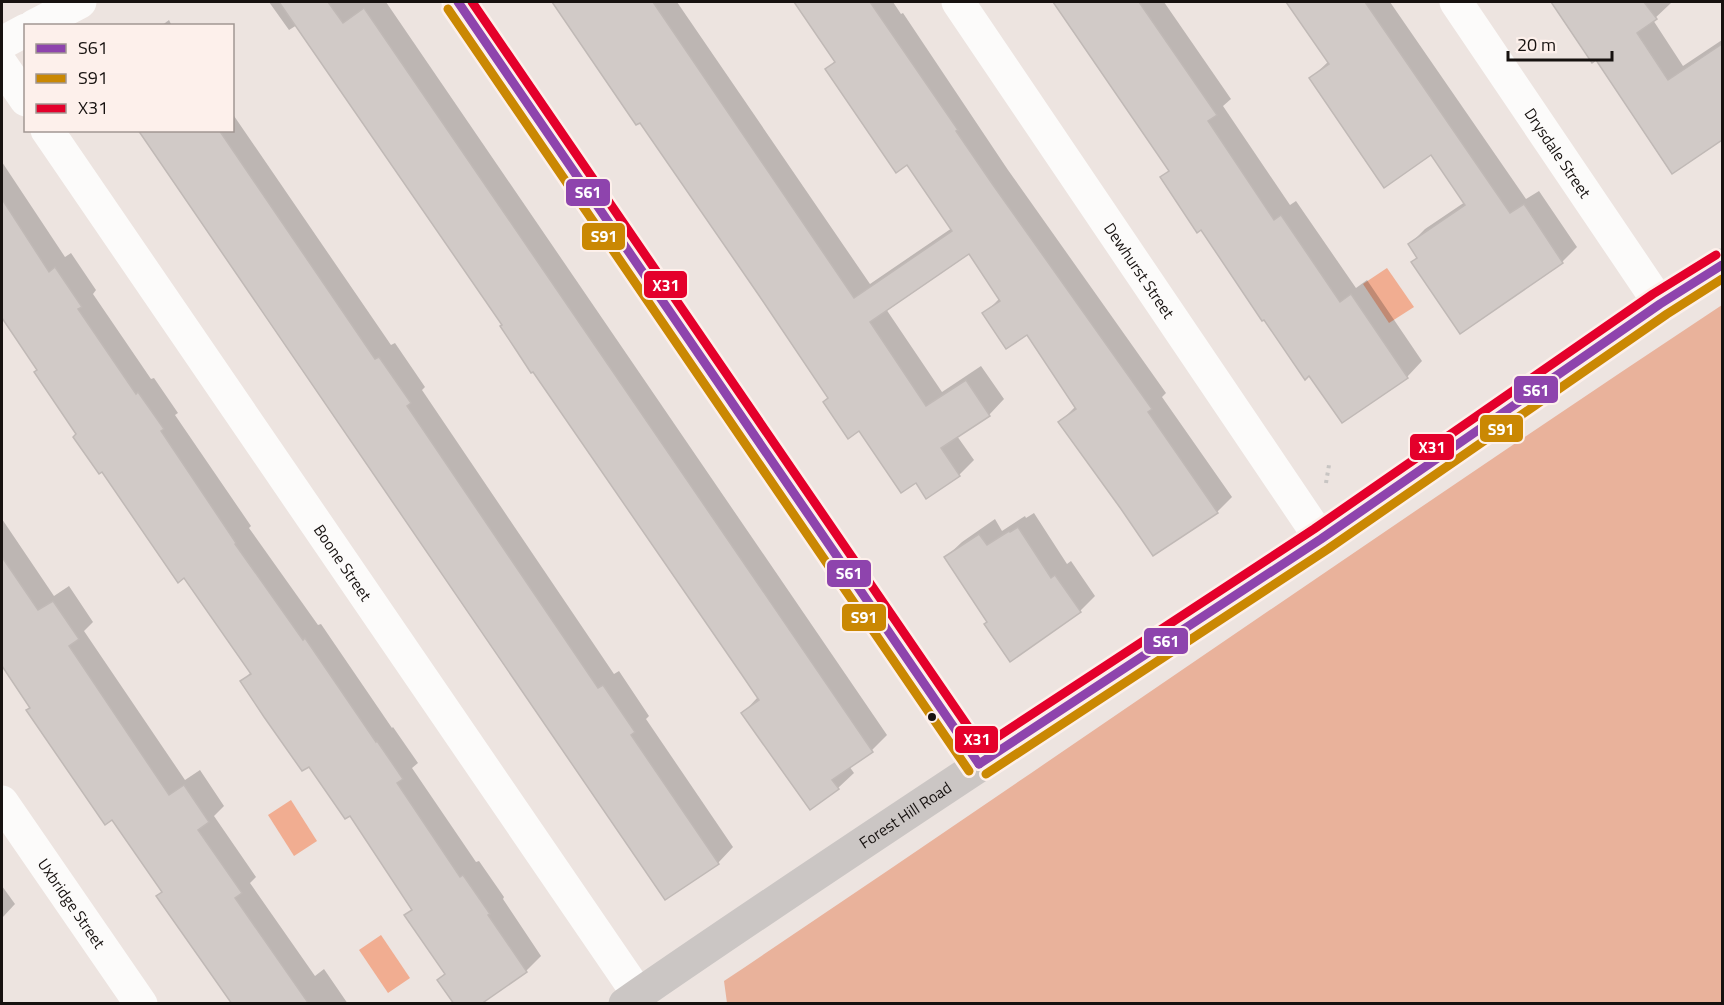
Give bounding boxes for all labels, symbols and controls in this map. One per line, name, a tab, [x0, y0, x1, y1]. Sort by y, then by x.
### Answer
legend	[24, 24, 234, 132]
scale bar	[1508, 24, 1612, 62]
text: 20 m	[1517, 31, 1556, 58]
text: S61	[78, 34, 108, 61]
text: S91	[78, 64, 108, 91]
text: X31	[78, 94, 108, 121]
street label: Drysdale Street	[1519, 103, 1597, 203]
line badge: S61	[565, 178, 611, 207]
text: S61	[575, 180, 601, 204]
street label: Dewhurst Street	[1098, 218, 1181, 323]
line badge: S91	[581, 222, 626, 251]
text: S91	[591, 224, 617, 248]
line badge: X31	[643, 270, 688, 299]
text: X31	[652, 273, 680, 297]
line badge: S61	[1513, 375, 1559, 404]
text: S61	[1523, 378, 1549, 402]
line badge: S91	[1479, 414, 1524, 443]
text: S91	[1488, 417, 1514, 441]
line badge: X31	[1409, 433, 1455, 461]
text: X31	[1418, 435, 1446, 459]
street label: Boone Street	[308, 519, 378, 606]
line badge: S61	[826, 559, 872, 588]
text: S61	[836, 561, 862, 585]
line badge: S91	[841, 603, 887, 632]
text: S91	[851, 605, 877, 629]
line badge: S61	[1143, 627, 1189, 655]
text: S61	[1153, 629, 1179, 653]
unlabelled marker	[926, 711, 938, 723]
line badge: X31	[954, 725, 999, 754]
text: X31	[963, 727, 991, 751]
street label: Forest Hill Road	[854, 775, 956, 854]
street label: Uxbridge Street	[32, 853, 111, 954]

